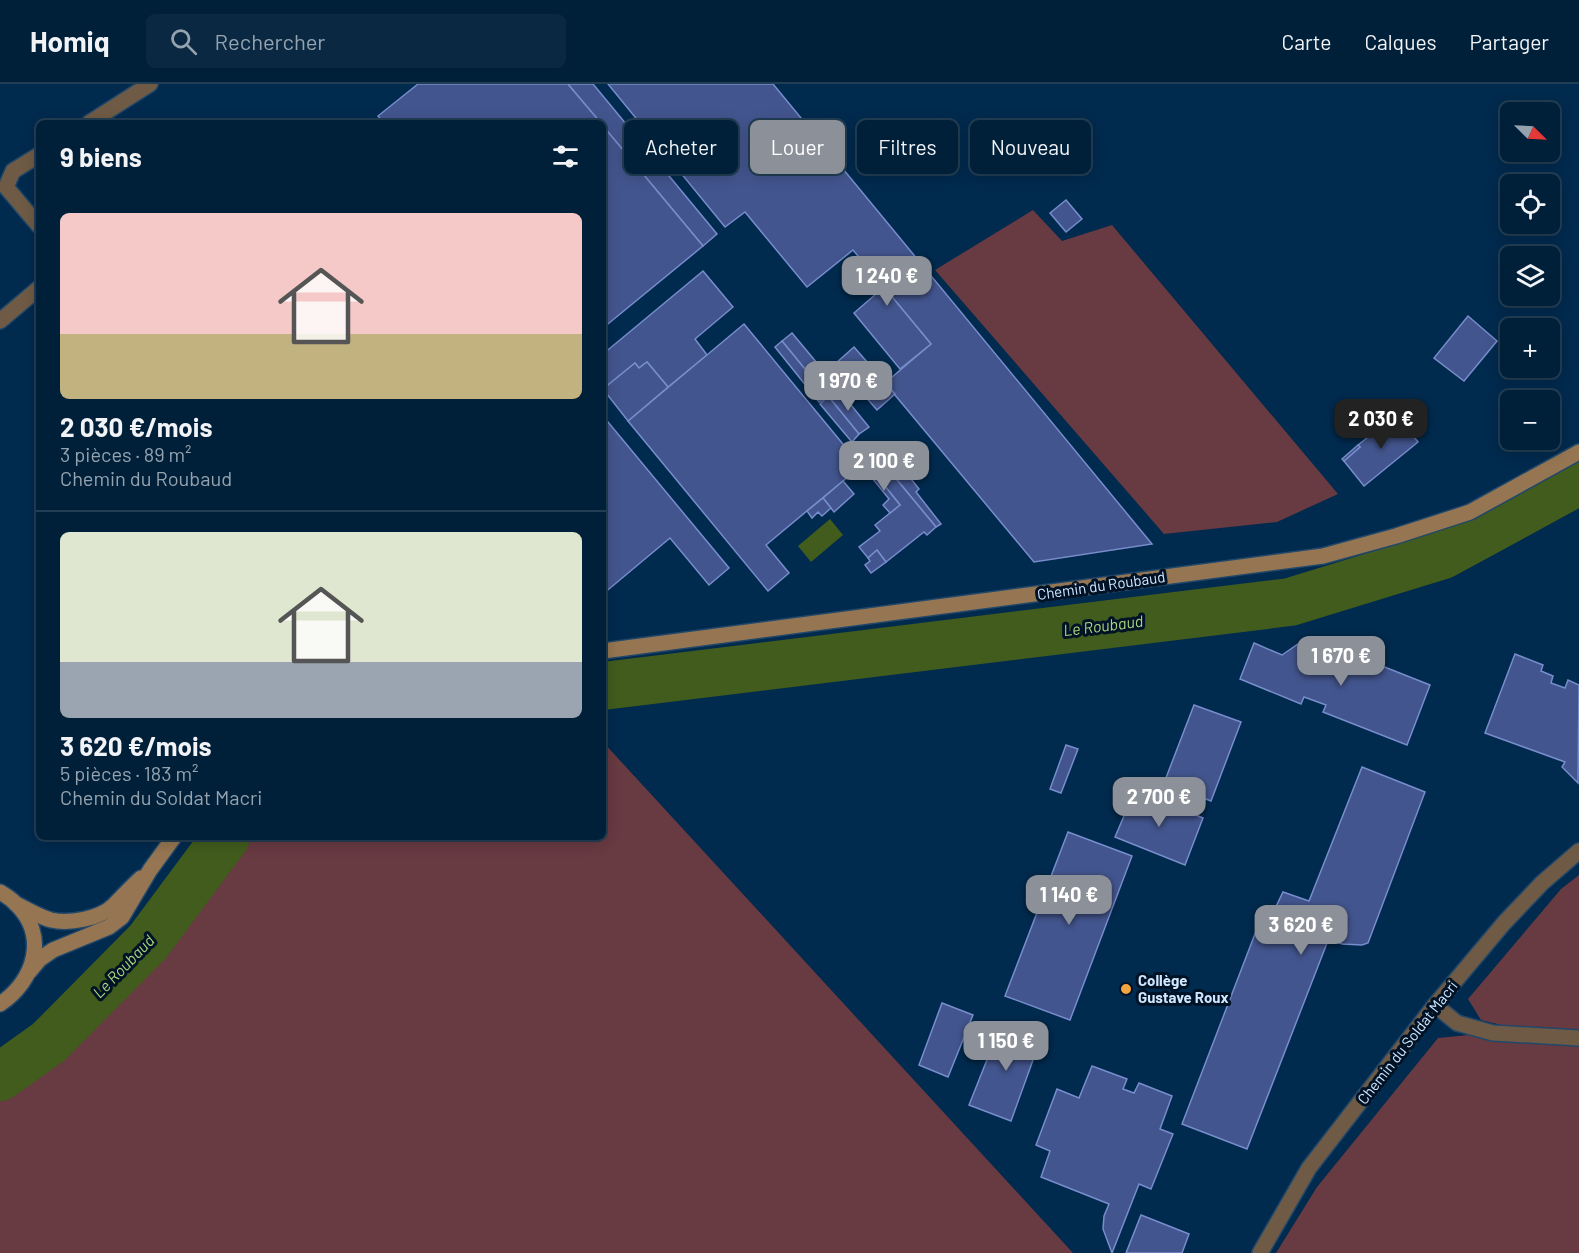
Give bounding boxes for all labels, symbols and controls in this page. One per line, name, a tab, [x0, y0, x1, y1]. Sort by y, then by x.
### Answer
search box	[146, 14, 566, 68]
text: Homiq	[30, 24, 110, 58]
icon: search	[167, 25, 200, 58]
text: Rechercher	[215, 28, 325, 54]
text: Carte	[1282, 29, 1331, 54]
text: Calques	[1364, 29, 1437, 54]
text: Partager	[1470, 29, 1549, 54]
north arrow	[1500, 102, 1560, 162]
map controls	[1500, 102, 1560, 450]
chip: Acheter	[624, 120, 738, 174]
chip: Louer	[750, 120, 845, 174]
chip: Filtres	[857, 120, 958, 174]
chip: Nouveau	[970, 120, 1091, 174]
icon: filters	[549, 140, 582, 173]
text: 9 biens	[60, 141, 142, 172]
button: locate	[1500, 174, 1560, 234]
button: layers	[1500, 246, 1560, 306]
icon: home	[267, 252, 375, 360]
pin: 1 240 €	[832, 256, 942, 307]
text: 1 240 €	[856, 263, 918, 287]
button: +	[1500, 318, 1560, 378]
pin: 1 970 €	[793, 361, 903, 412]
text: 1 970 €	[818, 368, 878, 392]
button: −	[1500, 390, 1560, 450]
pin: 2 030 €	[1326, 399, 1436, 450]
text: 2 030 €	[1348, 406, 1414, 430]
text: 2 030 €/mois	[60, 411, 212, 442]
pin: 2 100 €	[829, 441, 939, 492]
text: 3 pièces · 89 m²	[60, 442, 192, 466]
text: 2 100 €	[853, 448, 915, 472]
text: Chemin du Roubaud	[60, 466, 232, 490]
street label: Chemin du Roubaud	[1036, 567, 1166, 603]
icon: home	[267, 571, 375, 679]
water label: Le Roubaud	[1062, 611, 1144, 639]
pin: 1 670 €	[1286, 636, 1396, 687]
text: 1 670 €	[1311, 643, 1371, 667]
text: 3 620 €/mois	[60, 730, 212, 761]
text: 5 pièces · 183 m²	[60, 761, 199, 785]
pin: 2 700 €	[1104, 777, 1214, 828]
text: 2 700 €	[1127, 784, 1191, 808]
text: Chemin du Soldat Macri	[60, 785, 262, 809]
pin: 1 140 €	[1014, 875, 1124, 926]
text: 1 140 €	[1040, 882, 1098, 906]
pin: 3 620 €	[1246, 905, 1356, 956]
text: 3 620 €	[1269, 912, 1333, 936]
water label: Le Roubaud	[88, 930, 158, 1001]
place label: Collège Gustave Roux	[1138, 971, 1228, 1006]
street label: Chemin du Soldat Macri	[1353, 977, 1461, 1107]
marker: Collège Gustave Roux	[1119, 982, 1133, 996]
pin: 1 150 €	[951, 1021, 1061, 1072]
text: 1 150 €	[977, 1028, 1035, 1052]

